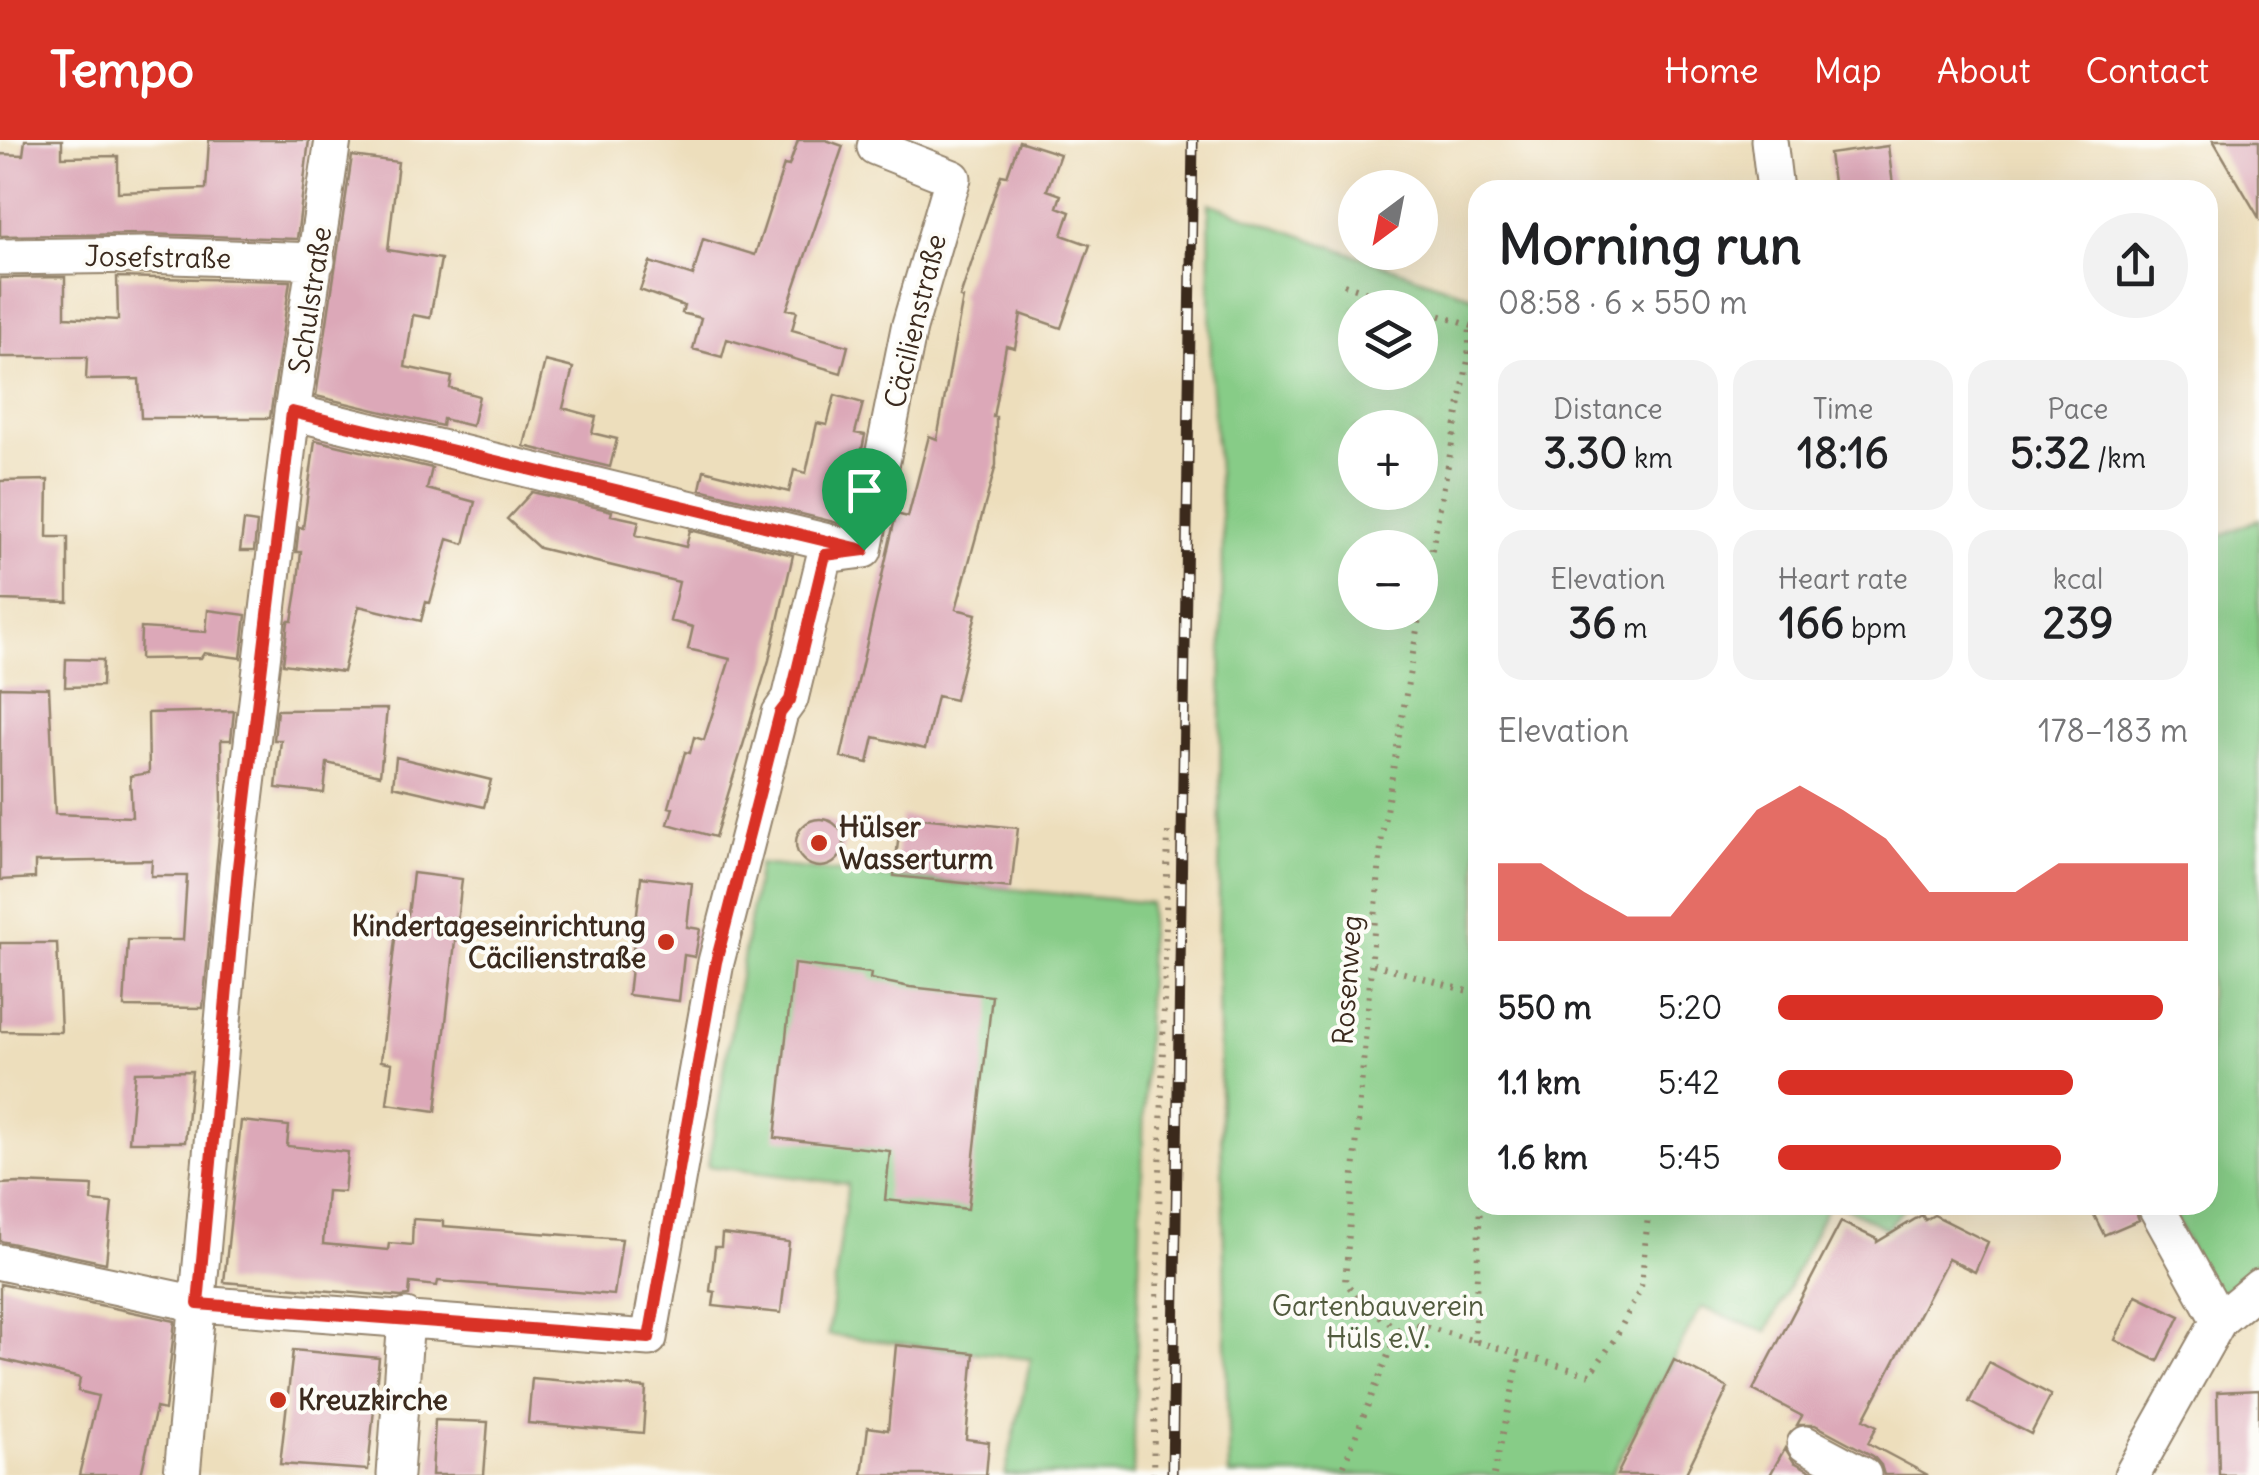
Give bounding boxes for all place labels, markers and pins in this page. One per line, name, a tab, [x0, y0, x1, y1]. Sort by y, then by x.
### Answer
pin	[822, 448, 907, 551]
place label: Hülser Wasserturm	[839, 809, 994, 877]
marker: Hülser Wasserturm	[808, 832, 830, 854]
place label: Kindertageseinrichtung Cäcilienstraße	[352, 908, 646, 976]
marker: Kindertageseinrichtung Cäcilienstraße	[655, 931, 677, 953]
place label: Kreuzkirche	[298, 1382, 448, 1418]
marker: Kreuzkirche	[267, 1389, 289, 1411]

